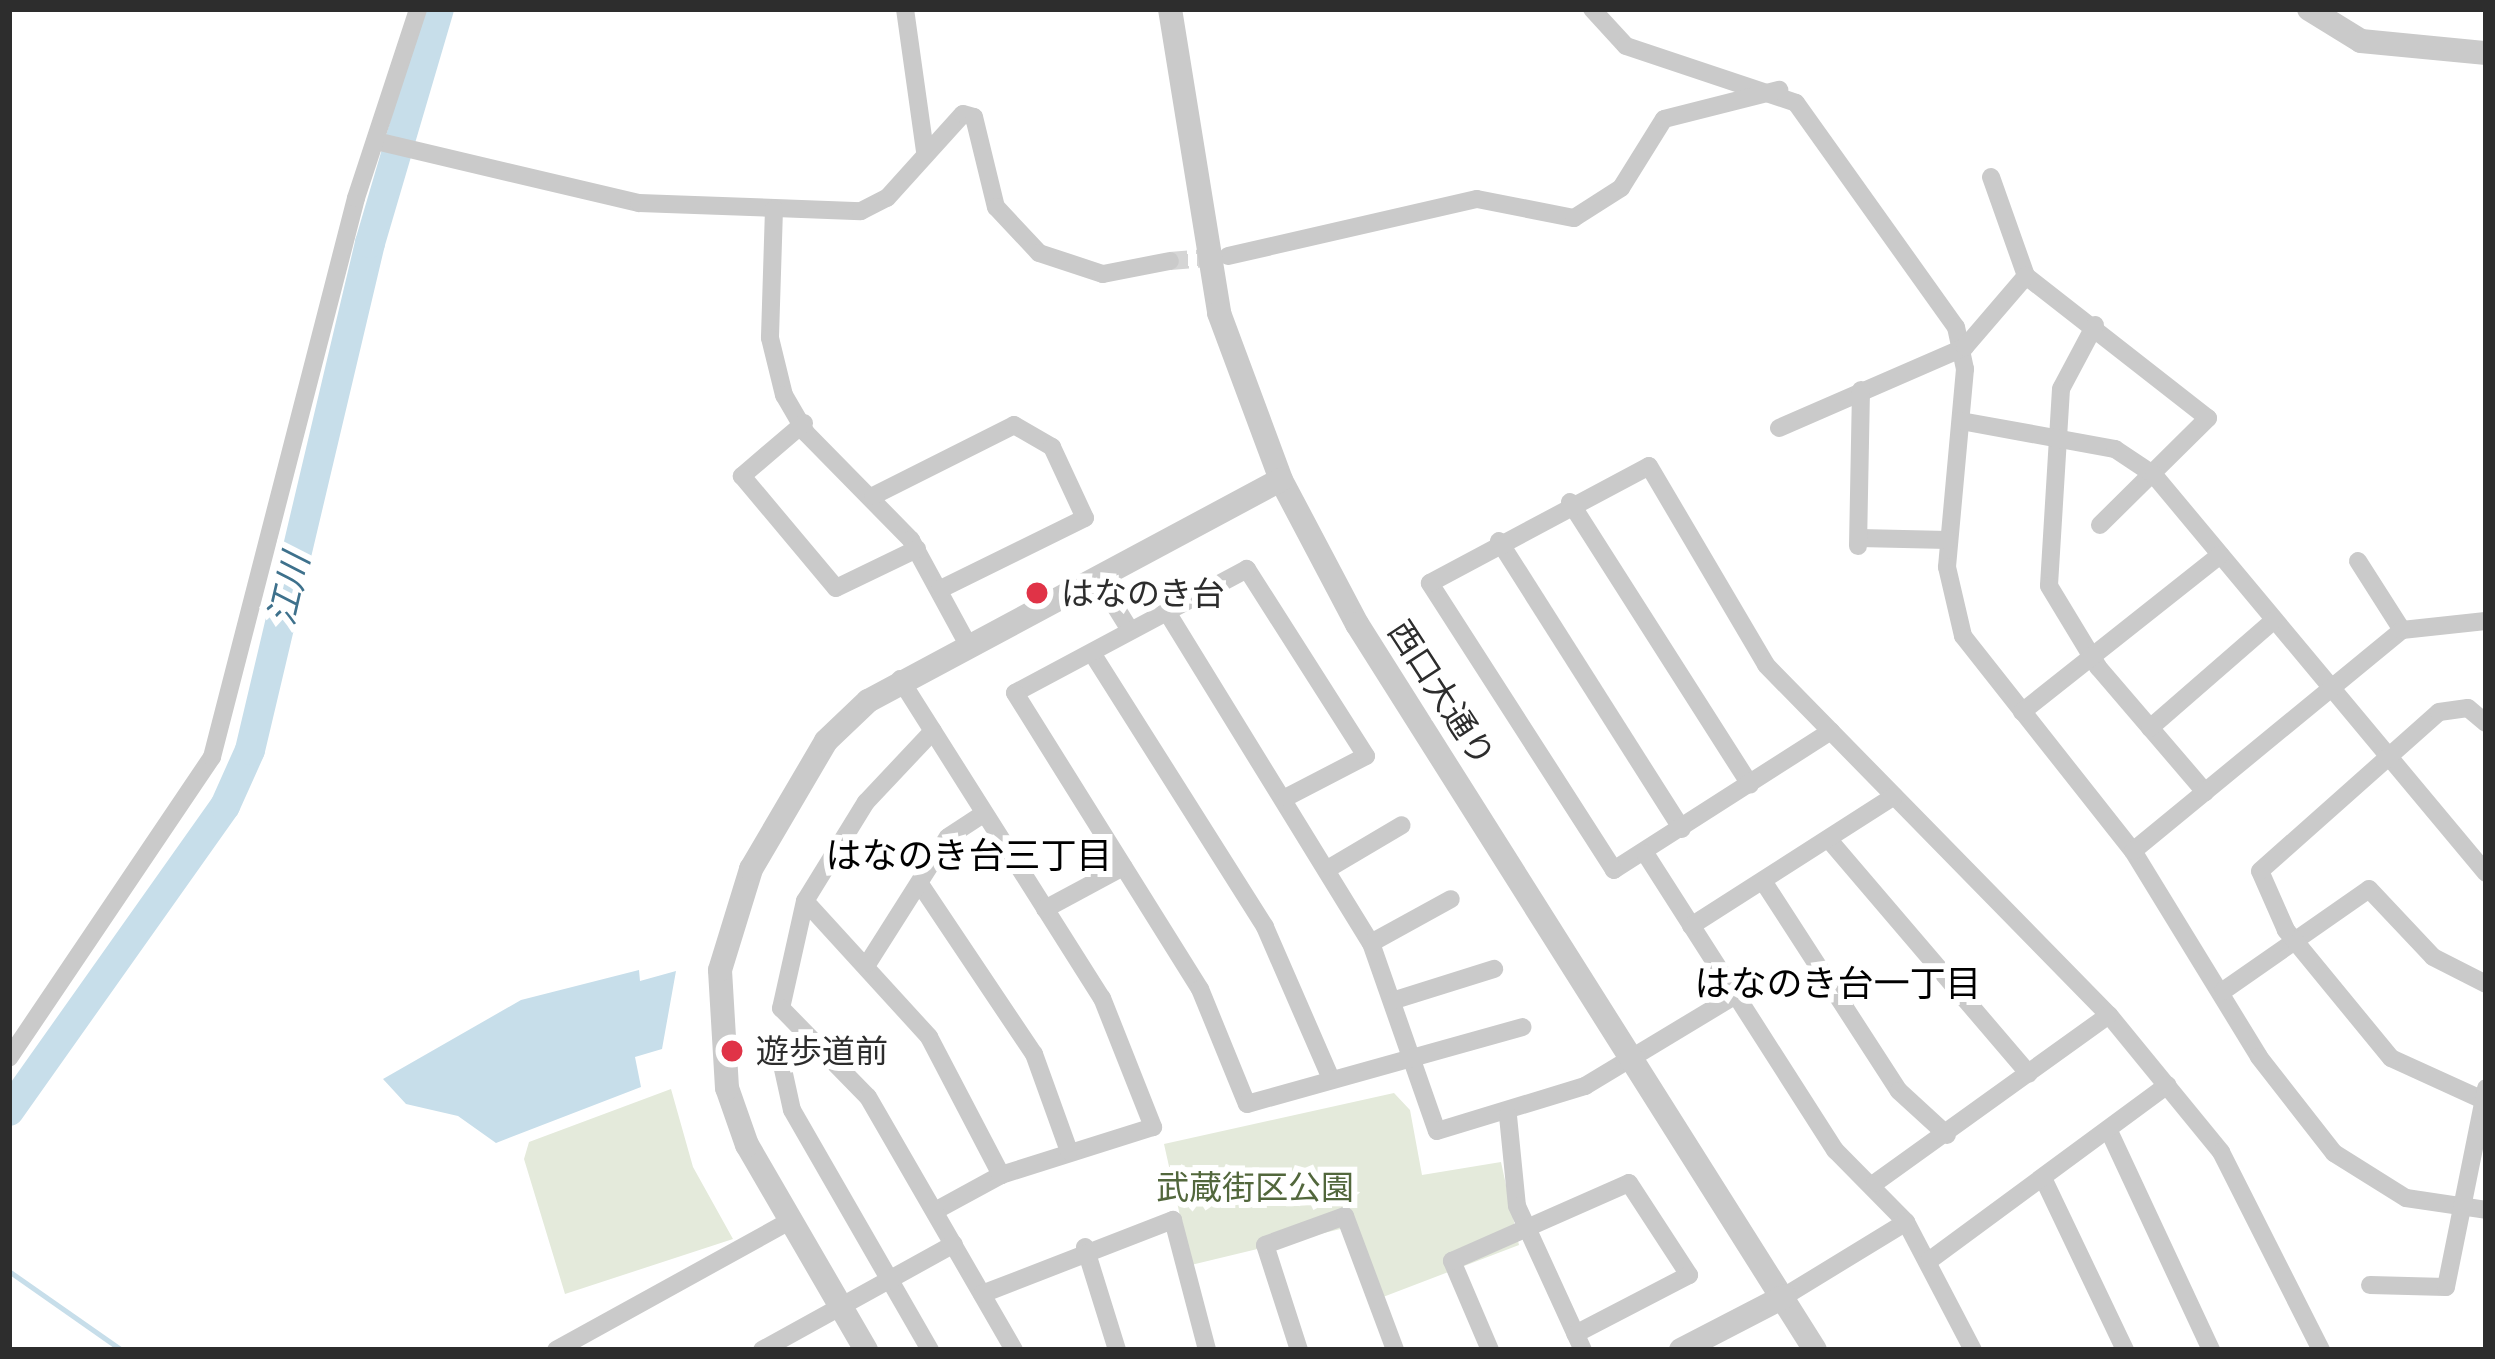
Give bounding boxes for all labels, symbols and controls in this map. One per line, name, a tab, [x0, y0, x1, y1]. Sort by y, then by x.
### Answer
water label: 江川	[259, 549, 317, 629]
place label: はなのき台	[1061, 573, 1226, 613]
marker: はなのき台	[1024, 580, 1050, 606]
street label: 西口大通り	[1380, 613, 1504, 773]
district label: はなのき台三丁目	[825, 833, 1113, 877]
district label: はなのき台一丁目	[1694, 961, 1982, 1005]
place label: 遊歩道前	[756, 1031, 888, 1071]
marker: 遊歩道前	[719, 1038, 745, 1064]
park label: 武蔵街区公園	[1156, 1167, 1354, 1207]

